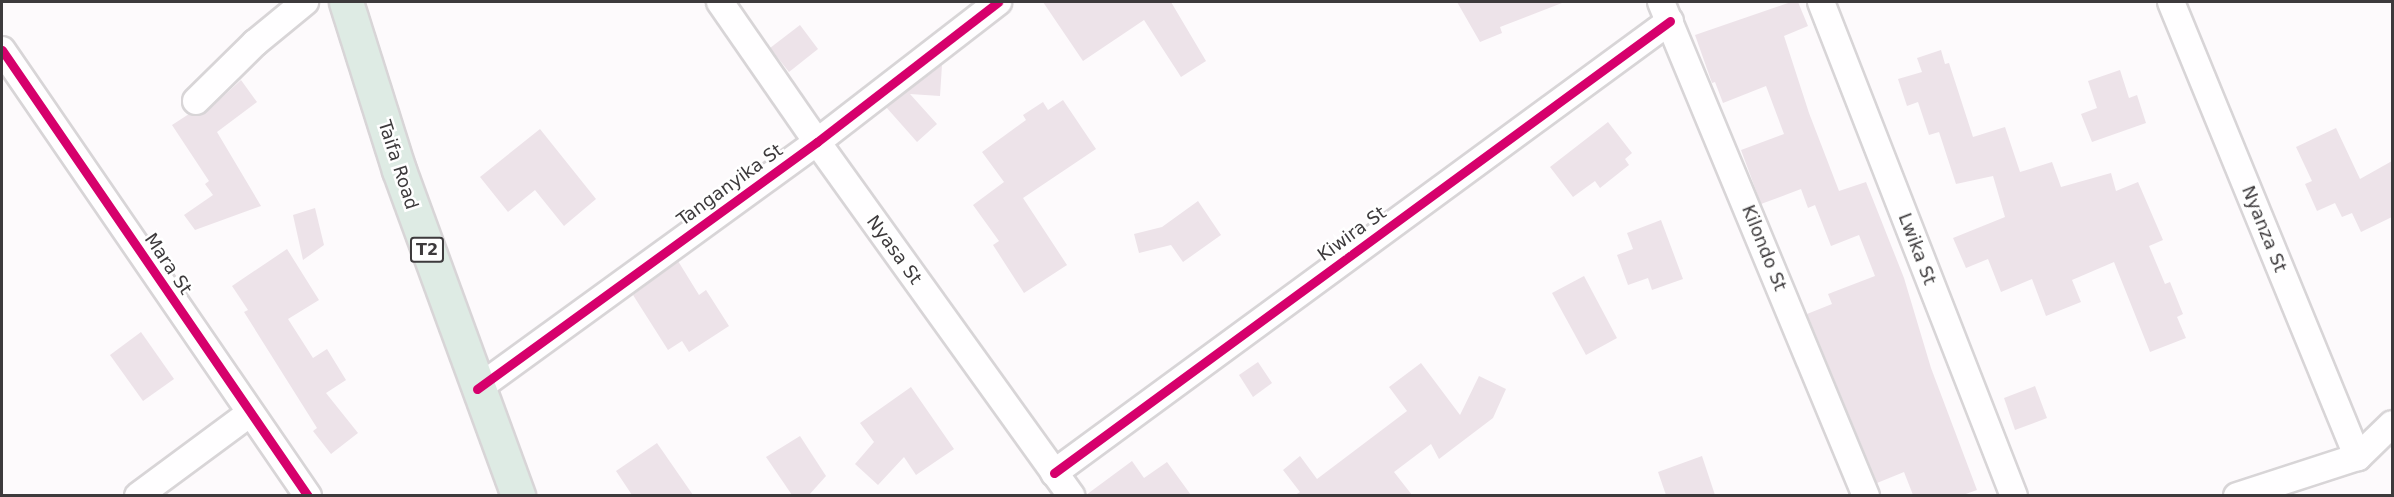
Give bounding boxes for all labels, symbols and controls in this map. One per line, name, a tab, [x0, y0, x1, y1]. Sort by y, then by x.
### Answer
street label: Taifa Road	[373, 118, 423, 212]
street label: Tanganyika St	[673, 139, 787, 231]
street label: Nyanza St	[2237, 183, 2291, 275]
street label: Kiwira St	[1314, 202, 1390, 266]
street label: Kilondo St	[1737, 202, 1791, 294]
street label: Lwika St	[1893, 210, 1941, 288]
street label: Nyasa St	[862, 211, 926, 289]
street label: Mara St	[140, 229, 196, 299]
road number: T2	[409, 237, 445, 263]

